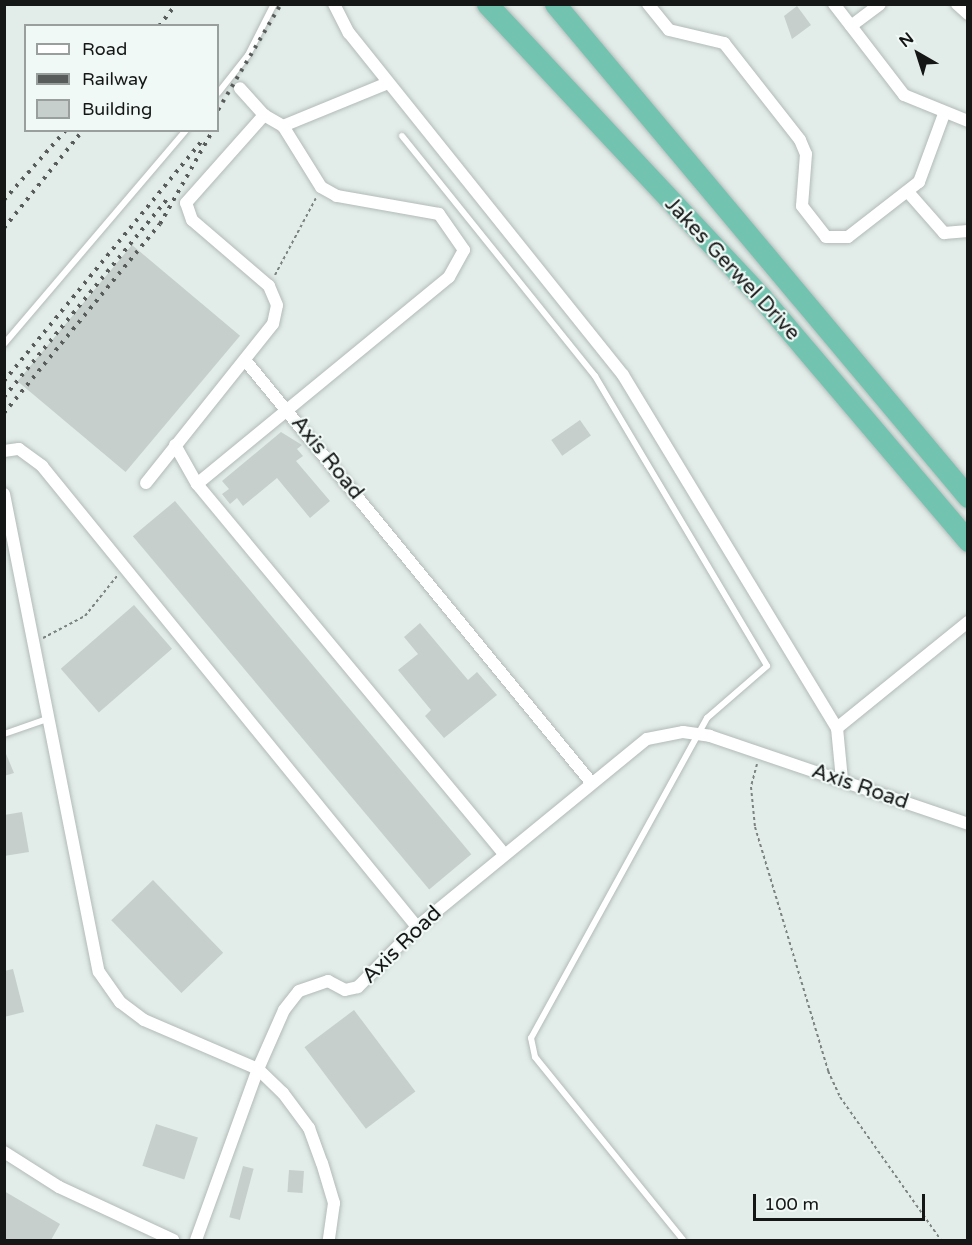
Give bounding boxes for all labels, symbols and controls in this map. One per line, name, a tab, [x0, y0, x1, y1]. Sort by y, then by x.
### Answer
legend	[24, 24, 219, 132]
north arrow	[888, 24, 948, 84]
text: N	[895, 28, 918, 52]
text: Road	[82, 38, 127, 60]
text: Railway	[82, 68, 148, 90]
text: Building	[82, 98, 152, 120]
street label: Jakes Gerwel Drive	[659, 192, 805, 346]
street label: Axis Road	[286, 411, 368, 505]
street label: Axis Road	[808, 759, 912, 815]
street label: Axis Road	[357, 901, 447, 989]
scale bar	[756, 1182, 928, 1220]
text: 100 m	[764, 1193, 819, 1215]

